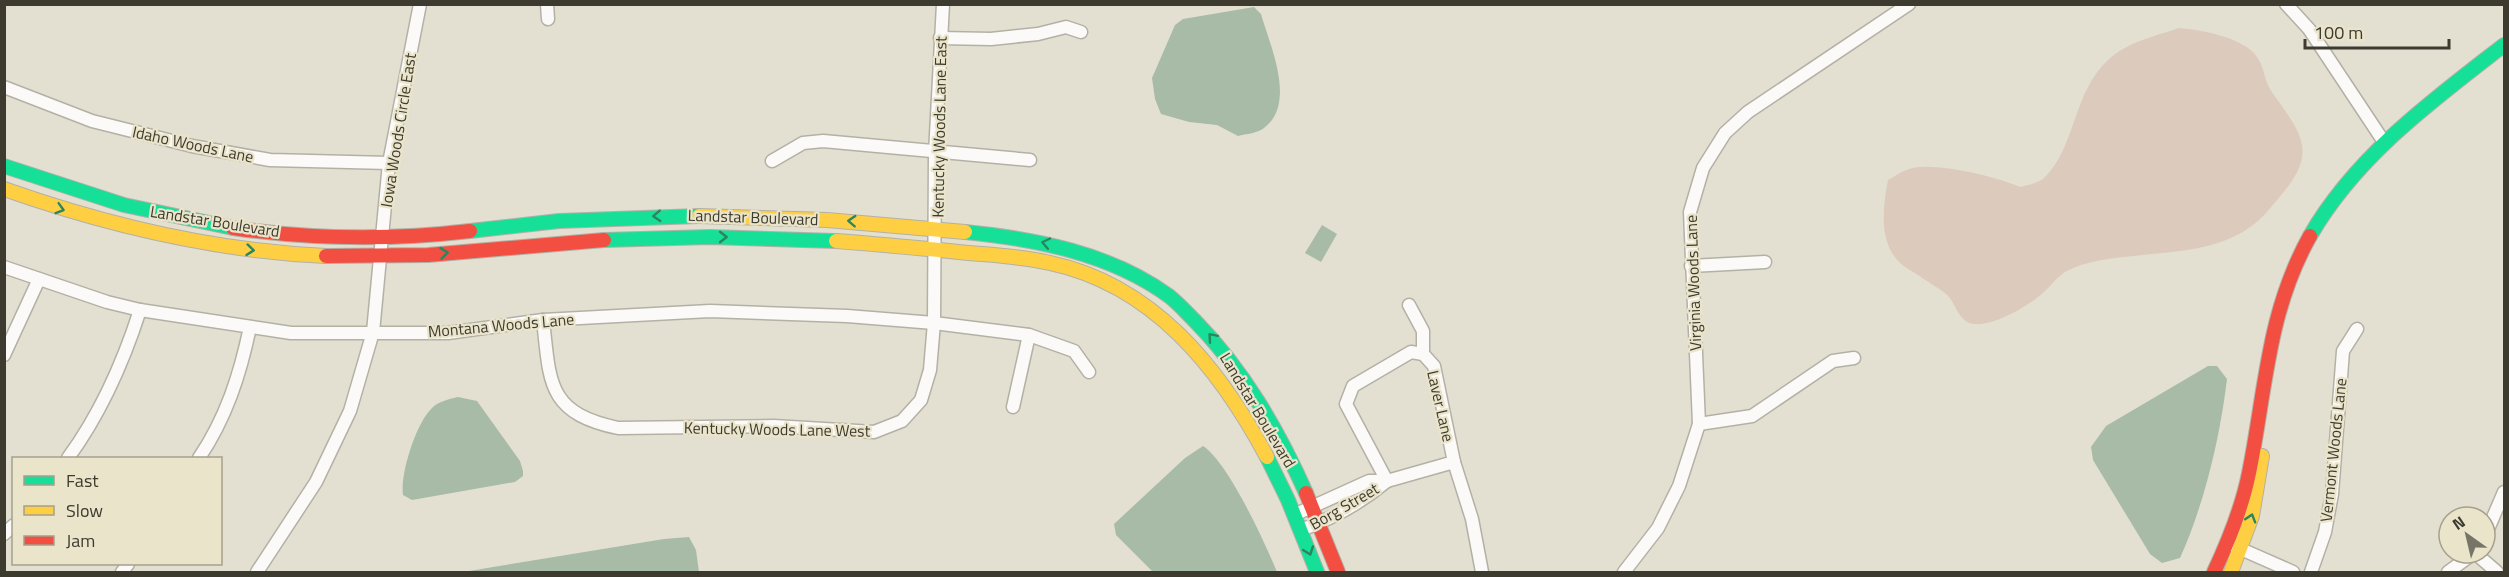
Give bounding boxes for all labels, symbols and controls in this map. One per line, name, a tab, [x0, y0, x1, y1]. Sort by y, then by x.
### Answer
scale bar	[2305, 12, 2449, 50]
text: 100 m	[2314, 19, 2363, 46]
street label: Kentucky Woods Lane East	[925, 36, 953, 218]
street label: Iowa Woods Circle East	[374, 51, 422, 209]
street label: Idaho Woods Lane	[130, 119, 256, 169]
street label: Landstar Boulevard	[149, 199, 281, 243]
one-way arrow	[54, 202, 64, 214]
street label: Landstar Boulevard	[687, 203, 819, 231]
one-way arrow	[653, 210, 662, 223]
one-way arrow	[847, 214, 856, 227]
street label: Virginia Woods Lane	[1679, 215, 1707, 351]
one-way arrow	[718, 231, 727, 243]
one-way arrow	[1041, 237, 1051, 250]
one-way arrow	[245, 244, 254, 256]
one-way arrow	[440, 247, 449, 260]
street label: Montana Woods Lane	[427, 307, 575, 343]
one-way arrow	[1208, 333, 1219, 344]
street label: Landstar Boulevard	[1214, 348, 1302, 472]
street label: Laver Lane	[1421, 368, 1461, 444]
street label: Vermont Woods Lane	[2314, 377, 2352, 523]
street label: Kentucky Woods Lane West	[684, 415, 871, 443]
legend	[12, 457, 222, 565]
text: Fast	[66, 467, 99, 494]
street label: Borg Street	[1305, 476, 1384, 536]
text: Slow	[66, 497, 103, 524]
north arrow	[2437, 505, 2497, 565]
text: N	[2447, 510, 2470, 536]
one-way arrow	[2244, 513, 2256, 524]
text: Jam	[66, 527, 95, 554]
one-way arrow	[1301, 546, 1314, 556]

